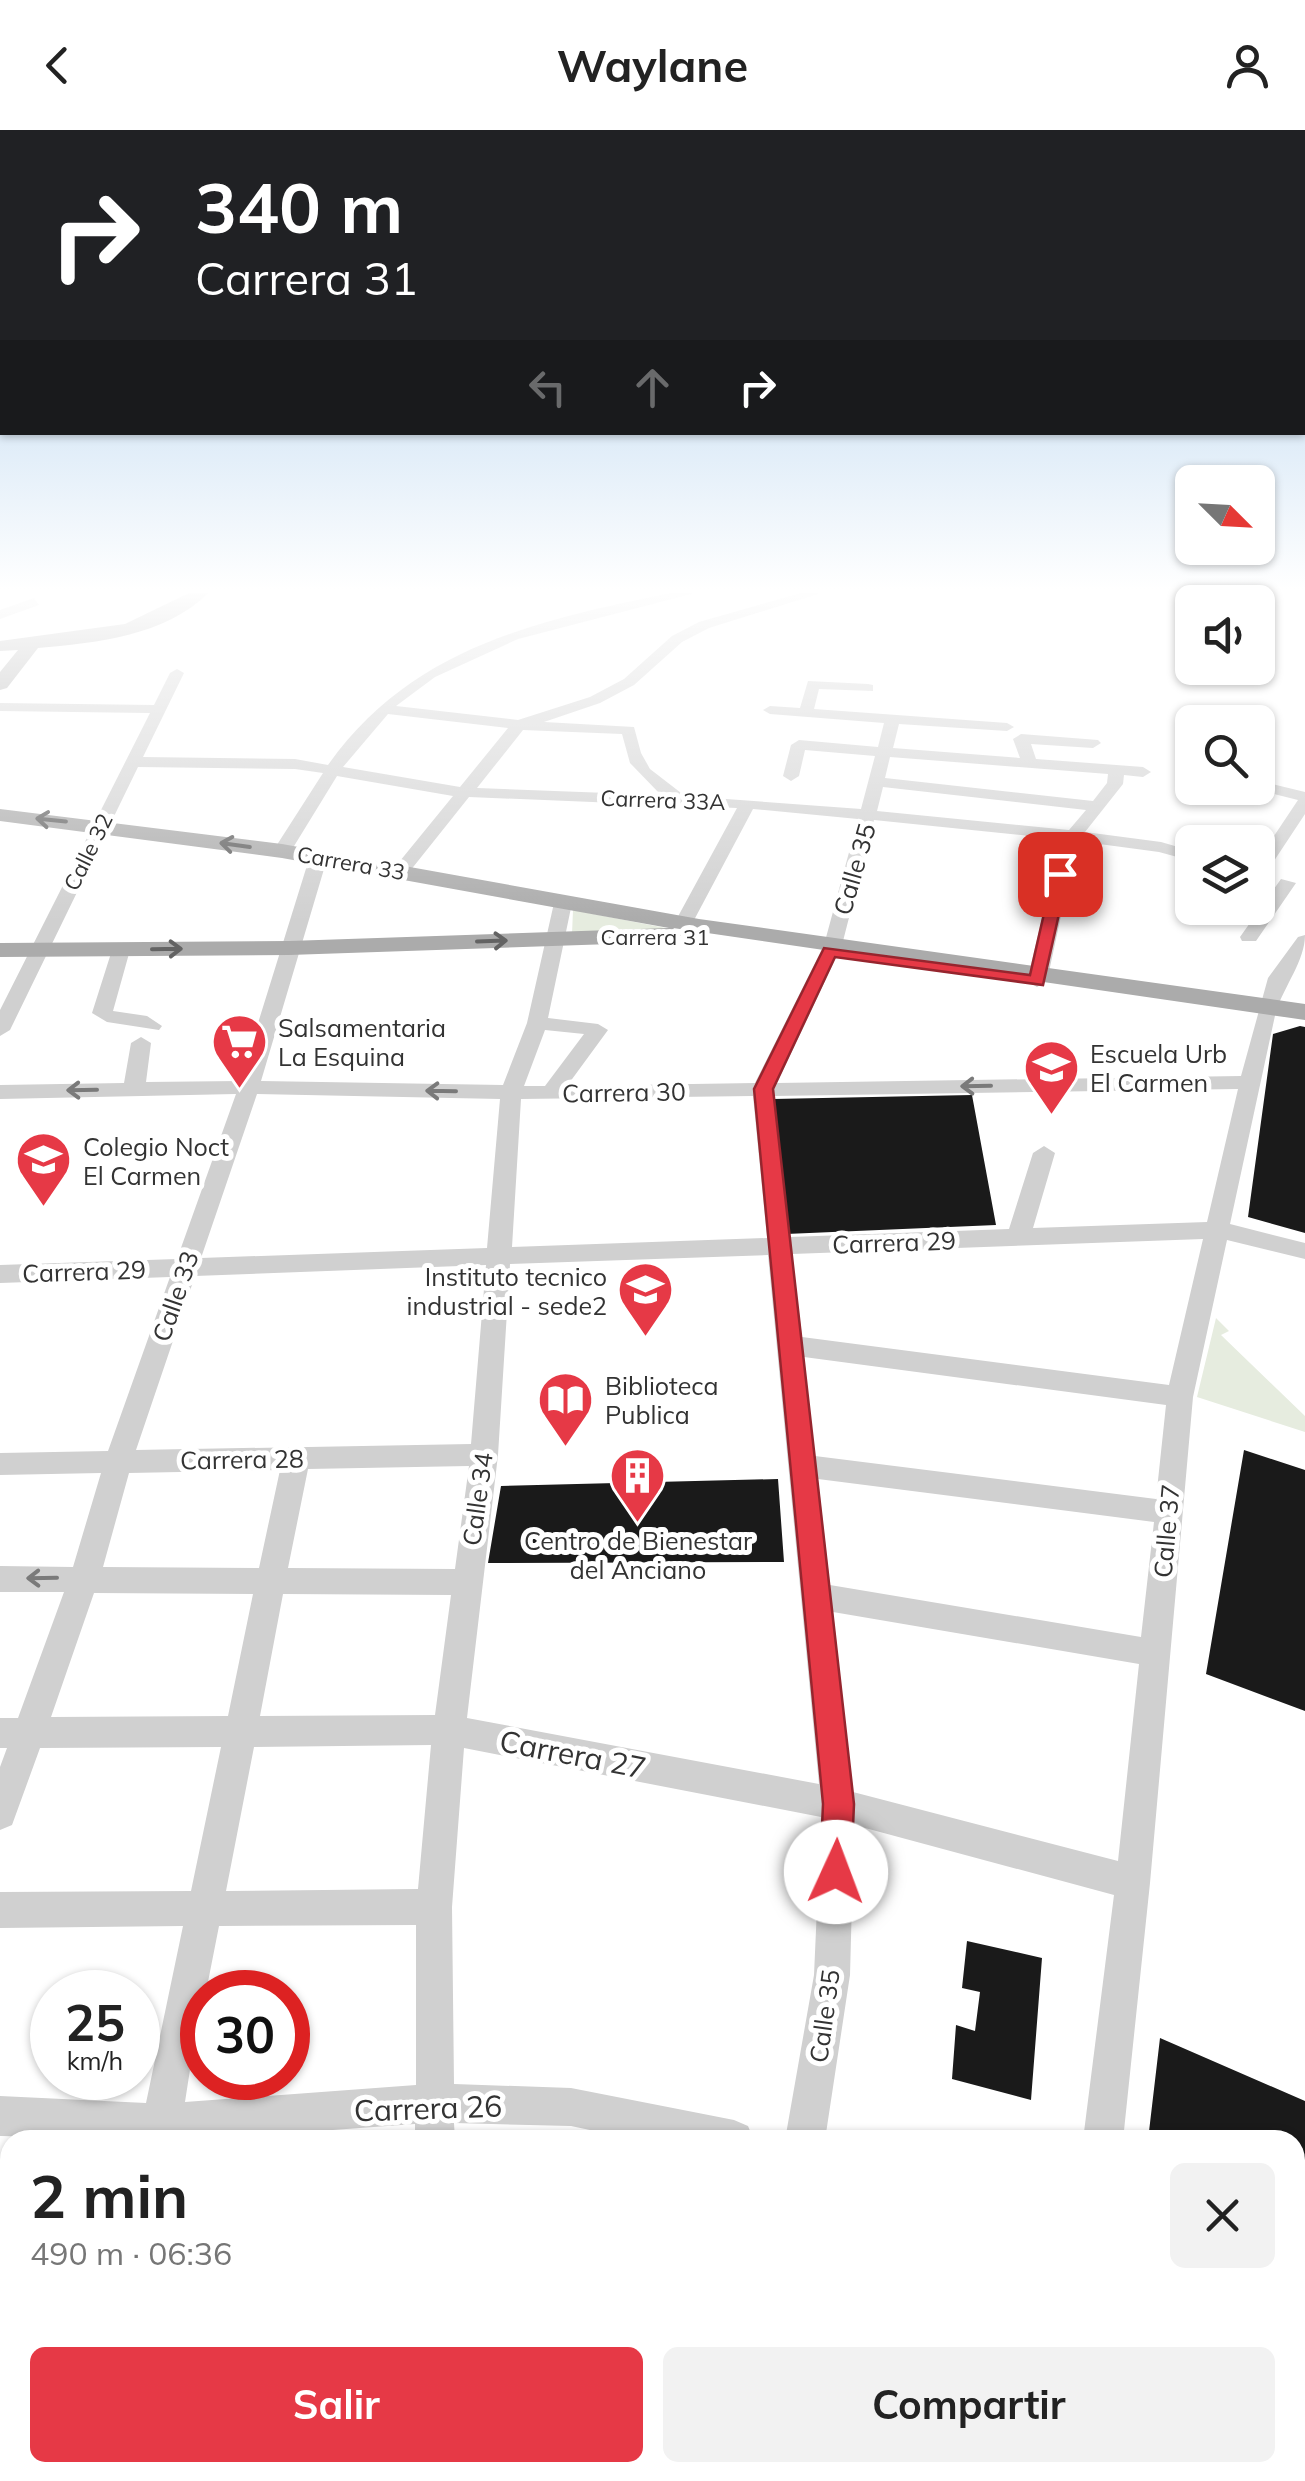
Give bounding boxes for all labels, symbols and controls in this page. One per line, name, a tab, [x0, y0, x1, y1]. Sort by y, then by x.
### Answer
text: Waylane	[557, 37, 748, 93]
icon: back	[30, 38, 85, 93]
icon: person	[1220, 38, 1275, 93]
text: 340 m	[195, 163, 403, 251]
icon: right	[30, 170, 160, 300]
text: Carrera 31	[195, 250, 418, 306]
icon: left	[520, 360, 575, 415]
icon: ahead	[625, 360, 680, 415]
icon: right	[730, 360, 785, 415]
north arrow	[1175, 465, 1275, 565]
map controls	[1175, 465, 1275, 925]
button: sound	[1175, 585, 1275, 685]
button: search	[1175, 705, 1275, 805]
street label: Carrera 33A	[600, 784, 726, 816]
street label: Calle 32	[57, 809, 119, 895]
one-way arrow	[35, 811, 67, 830]
street label: Calle 35	[826, 820, 882, 918]
button: layers	[1175, 825, 1275, 925]
pin	[1018, 832, 1103, 917]
one-way arrow	[219, 835, 252, 853]
street label: Carrera 33	[295, 840, 407, 886]
icon: arrive	[1033, 847, 1088, 902]
street label: Carrera 31	[601, 923, 709, 951]
one-way arrow	[476, 932, 508, 951]
one-way arrow	[150, 940, 183, 958]
supermarket icon: Salsamentaria La Esquina	[209, 1011, 269, 1090]
place label: Salsamentaria La Esquina	[278, 1012, 446, 1072]
school or university icon: Escuela Urb El Carmen	[1021, 1037, 1081, 1116]
place label: Escuela Urb El Carmen	[1090, 1038, 1227, 1098]
street label: Carrera 30	[562, 1075, 686, 1109]
one-way arrow	[961, 1076, 994, 1096]
one-way arrow	[66, 1081, 98, 1100]
one-way arrow	[426, 1082, 458, 1100]
school or university icon: Colegio Noct El Carmen	[14, 1130, 74, 1209]
place label: Colegio Noct El Carmen	[83, 1131, 229, 1191]
street label: Carrera 29	[832, 1224, 956, 1260]
street label: Calle 33	[145, 1247, 205, 1345]
street label: Carrera 29	[22, 1253, 146, 1289]
school or university icon: Instituto tecnico industrial - sede2	[616, 1260, 676, 1339]
place label: Instituto tecnico industrial - sede2	[407, 1261, 607, 1321]
library icon: Biblioteca Publica	[536, 1369, 596, 1448]
place label: Biblioteca Publica	[605, 1370, 719, 1430]
street label: Carrera 28	[180, 1442, 304, 1476]
building icon: Centro de Bienestar del Anciano	[608, 1445, 668, 1524]
street label: Calle 34	[455, 1450, 499, 1548]
street label: Calle 37	[1146, 1483, 1186, 1579]
place label: Centro de Bienestar del Anciano	[524, 1525, 752, 1585]
one-way arrow	[27, 1568, 59, 1587]
street label: Carrera 27	[496, 1721, 650, 1787]
position arrow	[784, 1820, 888, 1924]
street label: Calle 35	[802, 1967, 846, 2065]
speed limit sign: 30	[180, 1970, 310, 2100]
text: 25	[65, 1991, 125, 2054]
text: km/h	[67, 2045, 123, 2076]
street label: Carrera 26	[353, 2086, 503, 2130]
text: 2 min	[30, 2158, 188, 2233]
button: close	[1170, 2163, 1275, 2268]
text: 490 m · 06:36	[30, 2233, 232, 2273]
button: Salir	[30, 2347, 643, 2462]
button: Compartir	[663, 2347, 1275, 2462]

